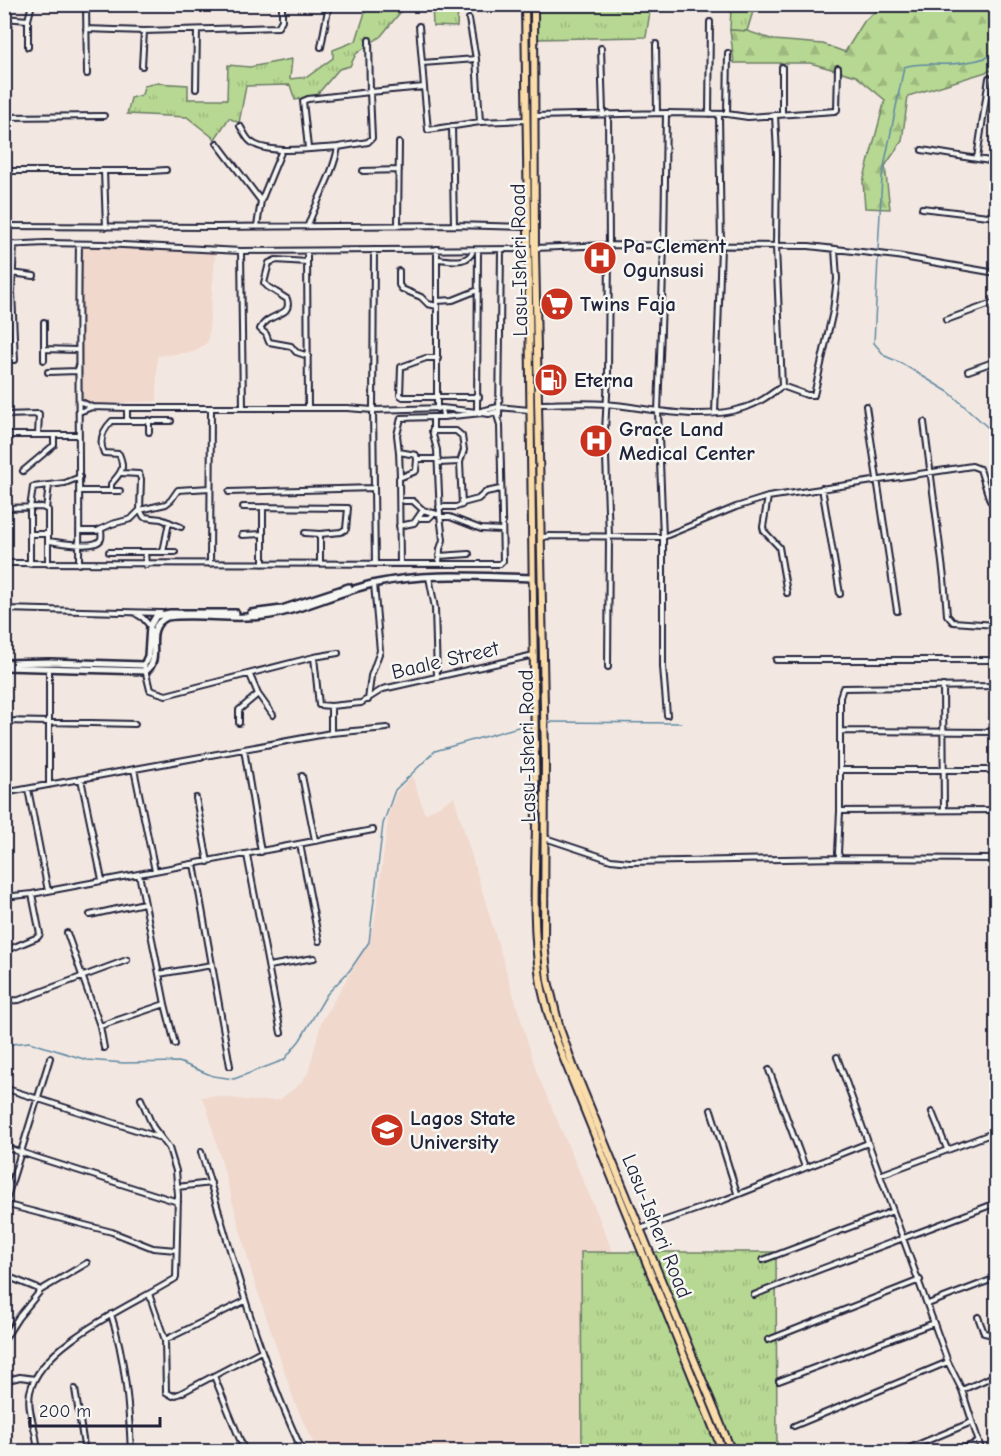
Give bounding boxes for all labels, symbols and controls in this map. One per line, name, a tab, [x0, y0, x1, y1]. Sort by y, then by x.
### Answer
street label: Lasu-Isheri Road	[506, 183, 532, 337]
place label: Pa Clement Ogunsusi	[623, 234, 727, 282]
hospital icon: Pa Clement Ogunsusi	[582, 240, 618, 276]
supermarket icon: Twins Faja	[539, 286, 575, 322]
place label: Twins Faja	[580, 292, 676, 316]
fuel station icon: Eterna	[533, 362, 569, 398]
place label: Eterna	[574, 368, 634, 392]
place label: Grace Land Medical Center	[619, 417, 755, 465]
hospital icon: Grace Land Medical Center	[578, 423, 614, 459]
street label: Baale Street	[389, 636, 502, 684]
street label: Lasu-Isheri Road	[514, 669, 540, 823]
place label: Lagos State University	[410, 1106, 515, 1154]
school or university icon: Lagos State University	[369, 1112, 405, 1148]
street label: Lasu-Isheri Road	[617, 1151, 697, 1301]
scale bar	[30, 1390, 160, 1428]
text: 200 m	[39, 1401, 91, 1422]

